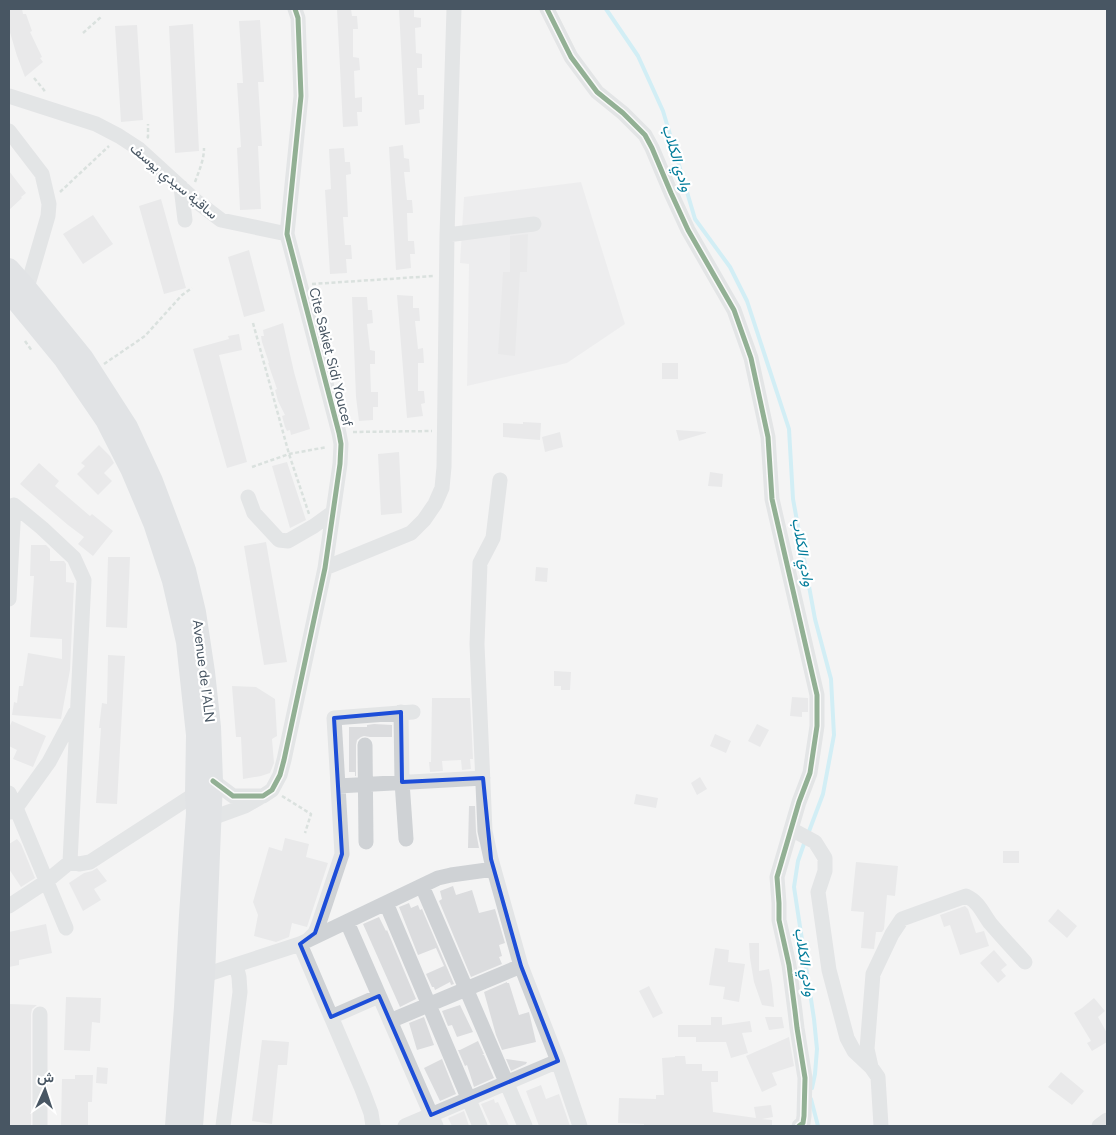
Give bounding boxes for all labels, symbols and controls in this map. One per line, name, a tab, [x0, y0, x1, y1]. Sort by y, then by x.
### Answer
water label: وادي الكلاب	[655, 122, 696, 195]
street label: ساقية سيدي يوسف	[124, 140, 221, 225]
street label: Cite Sakiet Sidi Youcef	[305, 286, 356, 429]
water label: وادي الكلاب	[785, 516, 818, 588]
street label: Avenue de l'ALN	[189, 619, 218, 724]
water label: وادي الكلاب	[788, 926, 819, 998]
north arrow	[20, 1065, 70, 1115]
text: ش	[37, 1069, 55, 1086]

